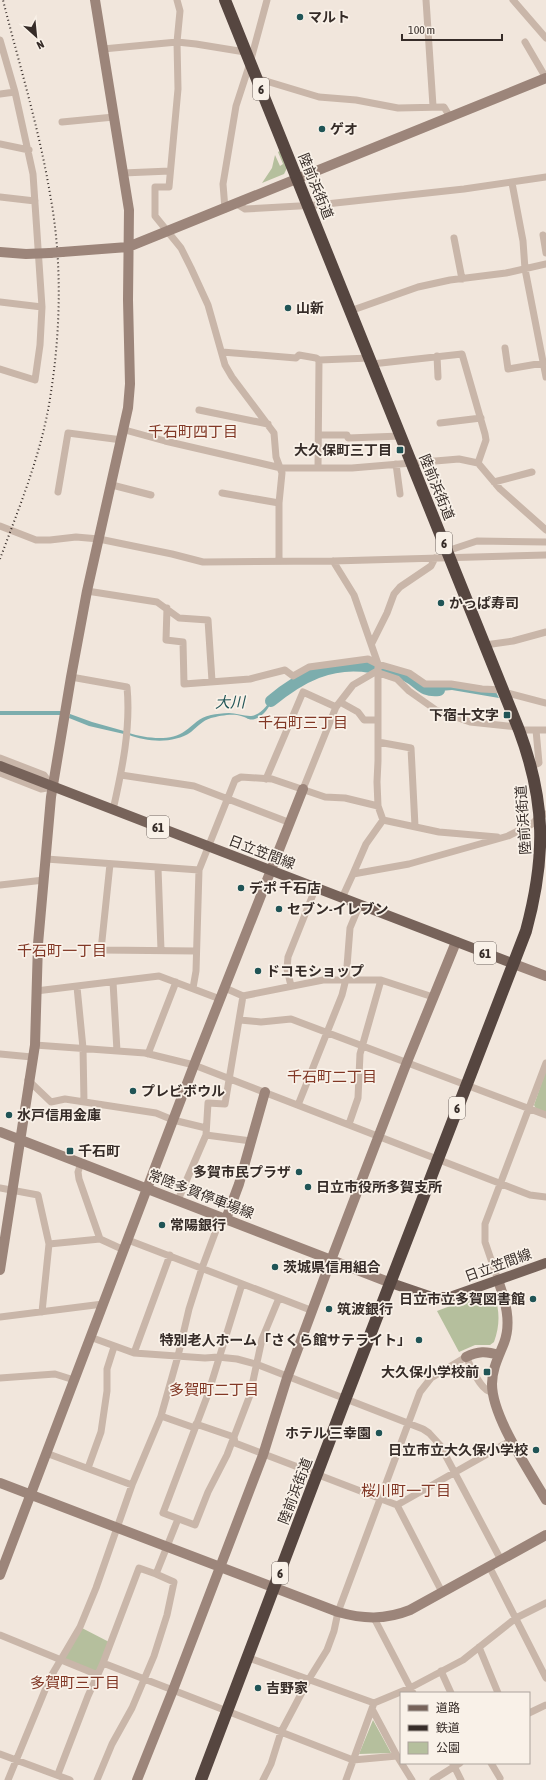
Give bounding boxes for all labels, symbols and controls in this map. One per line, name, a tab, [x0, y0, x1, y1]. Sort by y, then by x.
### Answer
place label: マルト	[308, 9, 350, 25]
marker: マルト	[295, 12, 305, 22]
north arrow	[16, 16, 56, 56]
scale bar	[402, 16, 502, 42]
text: 100 m	[408, 23, 435, 37]
text: N	[35, 38, 46, 52]
road number: 6	[253, 78, 269, 100]
place label: ゲオ	[330, 121, 358, 137]
marker: ゲオ	[317, 124, 327, 134]
street label: 陸前浜街道	[295, 151, 337, 221]
place label: 山新	[296, 300, 324, 316]
marker: 山新	[283, 303, 293, 313]
district label: 千石町四丁目	[148, 423, 238, 440]
place label: 大久保町三丁目	[294, 442, 392, 458]
marker: 大久保町三丁目	[395, 445, 405, 455]
street label: 陸前浜街道	[416, 452, 458, 522]
road number: 6	[436, 532, 452, 554]
place label: かっぱ寿司	[449, 595, 519, 611]
marker: かっぱ寿司	[436, 598, 446, 608]
water label: 大川	[215, 693, 247, 711]
place label: 下宿十文字	[429, 707, 499, 723]
marker: 下宿十文字	[502, 710, 512, 720]
district label: 千石町三丁目	[258, 714, 348, 731]
street label: 陸前浜街道	[513, 785, 533, 855]
road number: 61	[147, 816, 169, 838]
street label: 日立笠間線	[226, 832, 298, 872]
place label: デポ 千石店	[249, 880, 321, 896]
marker: デポ 千石店	[236, 883, 246, 893]
place label: セブン-イレブン	[287, 901, 389, 917]
marker: セブン-イレブン	[274, 904, 284, 914]
district label: 千石町一丁目	[17, 942, 107, 959]
road number: 61	[474, 942, 496, 964]
place label: ドコモショップ	[266, 963, 364, 979]
marker: ドコモショップ	[253, 966, 263, 976]
district label: 千石町二丁目	[287, 1068, 377, 1085]
place label: プレビボウル	[141, 1083, 225, 1099]
marker: プレビボウル	[128, 1086, 138, 1096]
road number: 6	[449, 1097, 465, 1119]
place label: 水戸信用金庫	[17, 1107, 101, 1123]
marker: 水戸信用金庫	[4, 1110, 14, 1120]
place label: 千石町	[78, 1143, 120, 1159]
marker: 千石町	[65, 1146, 75, 1156]
place label: 多賀市民プラザ	[193, 1164, 291, 1180]
street label: 常陸多賀停車場線	[146, 1166, 256, 1222]
marker: 多賀市民プラザ	[294, 1167, 304, 1177]
place label: 日立市役所多賀支所	[316, 1179, 442, 1195]
marker: 日立市役所多賀支所	[303, 1182, 313, 1192]
place label: 常陽銀行	[170, 1217, 226, 1233]
marker: 常陽銀行	[157, 1220, 167, 1230]
street label: 日立笠間線	[462, 1246, 534, 1284]
place label: 茨城県信用組合	[283, 1259, 381, 1275]
marker: 茨城県信用組合	[270, 1262, 280, 1272]
place label: 日立市立多賀図書館	[399, 1291, 525, 1307]
marker: 日立市立多賀図書館	[528, 1294, 538, 1304]
place label: 筑波銀行	[337, 1301, 393, 1317]
marker: 筑波銀行	[324, 1304, 334, 1314]
place label: 特別老人ホーム「さくら館サテライト」	[159, 1332, 411, 1348]
marker: 特別老人ホーム「さくら館サテライト」	[414, 1335, 424, 1345]
place label: 大久保小学校前	[381, 1364, 479, 1380]
marker: 大久保小学校前	[482, 1367, 492, 1377]
district label: 多賀町二丁目	[169, 1381, 259, 1398]
place label: ホテル 三幸園	[285, 1425, 371, 1441]
marker: ホテル 三幸園	[374, 1428, 384, 1438]
place label: 日立市立大久保小学校	[388, 1442, 528, 1458]
marker: 日立市立大久保小学校	[531, 1445, 541, 1455]
street label: 陸前浜街道	[275, 1455, 315, 1527]
district label: 桜川町一丁目	[361, 1482, 451, 1499]
road number: 6	[272, 1562, 288, 1584]
district label: 多賀町三丁目	[30, 1674, 120, 1691]
place label: 吉野家	[266, 1680, 308, 1696]
marker: 吉野家	[253, 1683, 263, 1693]
legend	[400, 1692, 530, 1764]
text: 道路	[436, 1701, 460, 1715]
text: 鉄道	[436, 1721, 460, 1735]
text: 公園	[436, 1741, 460, 1755]

